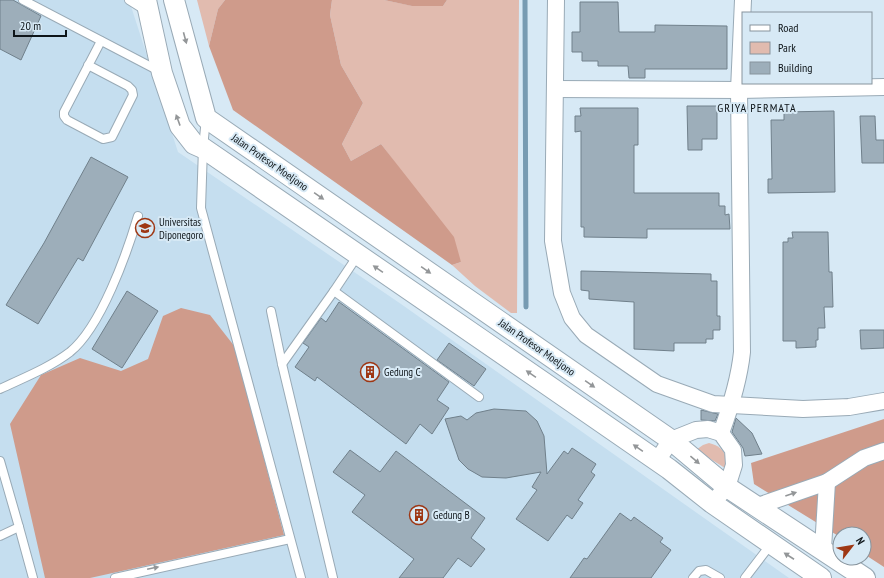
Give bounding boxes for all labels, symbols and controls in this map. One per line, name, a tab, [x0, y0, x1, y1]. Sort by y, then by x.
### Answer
scale bar	[14, 12, 66, 38]
legend	[742, 12, 872, 84]
text: 20 m	[20, 18, 41, 33]
text: Road	[778, 20, 798, 35]
one-way arrow	[182, 31, 188, 44]
text: Park	[778, 40, 796, 55]
text: Building	[778, 60, 813, 75]
district label: GRIYA PERMATA	[717, 100, 797, 115]
one-way arrow	[175, 114, 181, 126]
street label: Jalan Profesor Moeljono	[228, 130, 311, 194]
one-way arrow	[313, 192, 324, 200]
place label: Universitas Diponegoro	[159, 215, 204, 242]
school or university icon: Universitas Diponegoro	[134, 217, 156, 239]
one-way arrow	[372, 265, 383, 273]
one-way arrow	[420, 266, 431, 274]
street label: Jalan Profesor Moeljono	[495, 315, 578, 379]
building icon: Gedung C	[359, 361, 381, 383]
place label: Gedung C	[384, 365, 420, 379]
one-way arrow	[526, 370, 537, 378]
one-way arrow	[585, 380, 595, 388]
one-way arrow	[633, 444, 643, 452]
one-way arrow	[690, 455, 700, 464]
one-way arrow	[785, 491, 797, 497]
building icon: Gedung B	[408, 504, 430, 526]
place label: Gedung B	[433, 508, 470, 522]
north arrow	[832, 526, 872, 566]
text: N	[853, 535, 868, 547]
one-way arrow	[784, 552, 794, 560]
one-way arrow	[147, 565, 159, 571]

